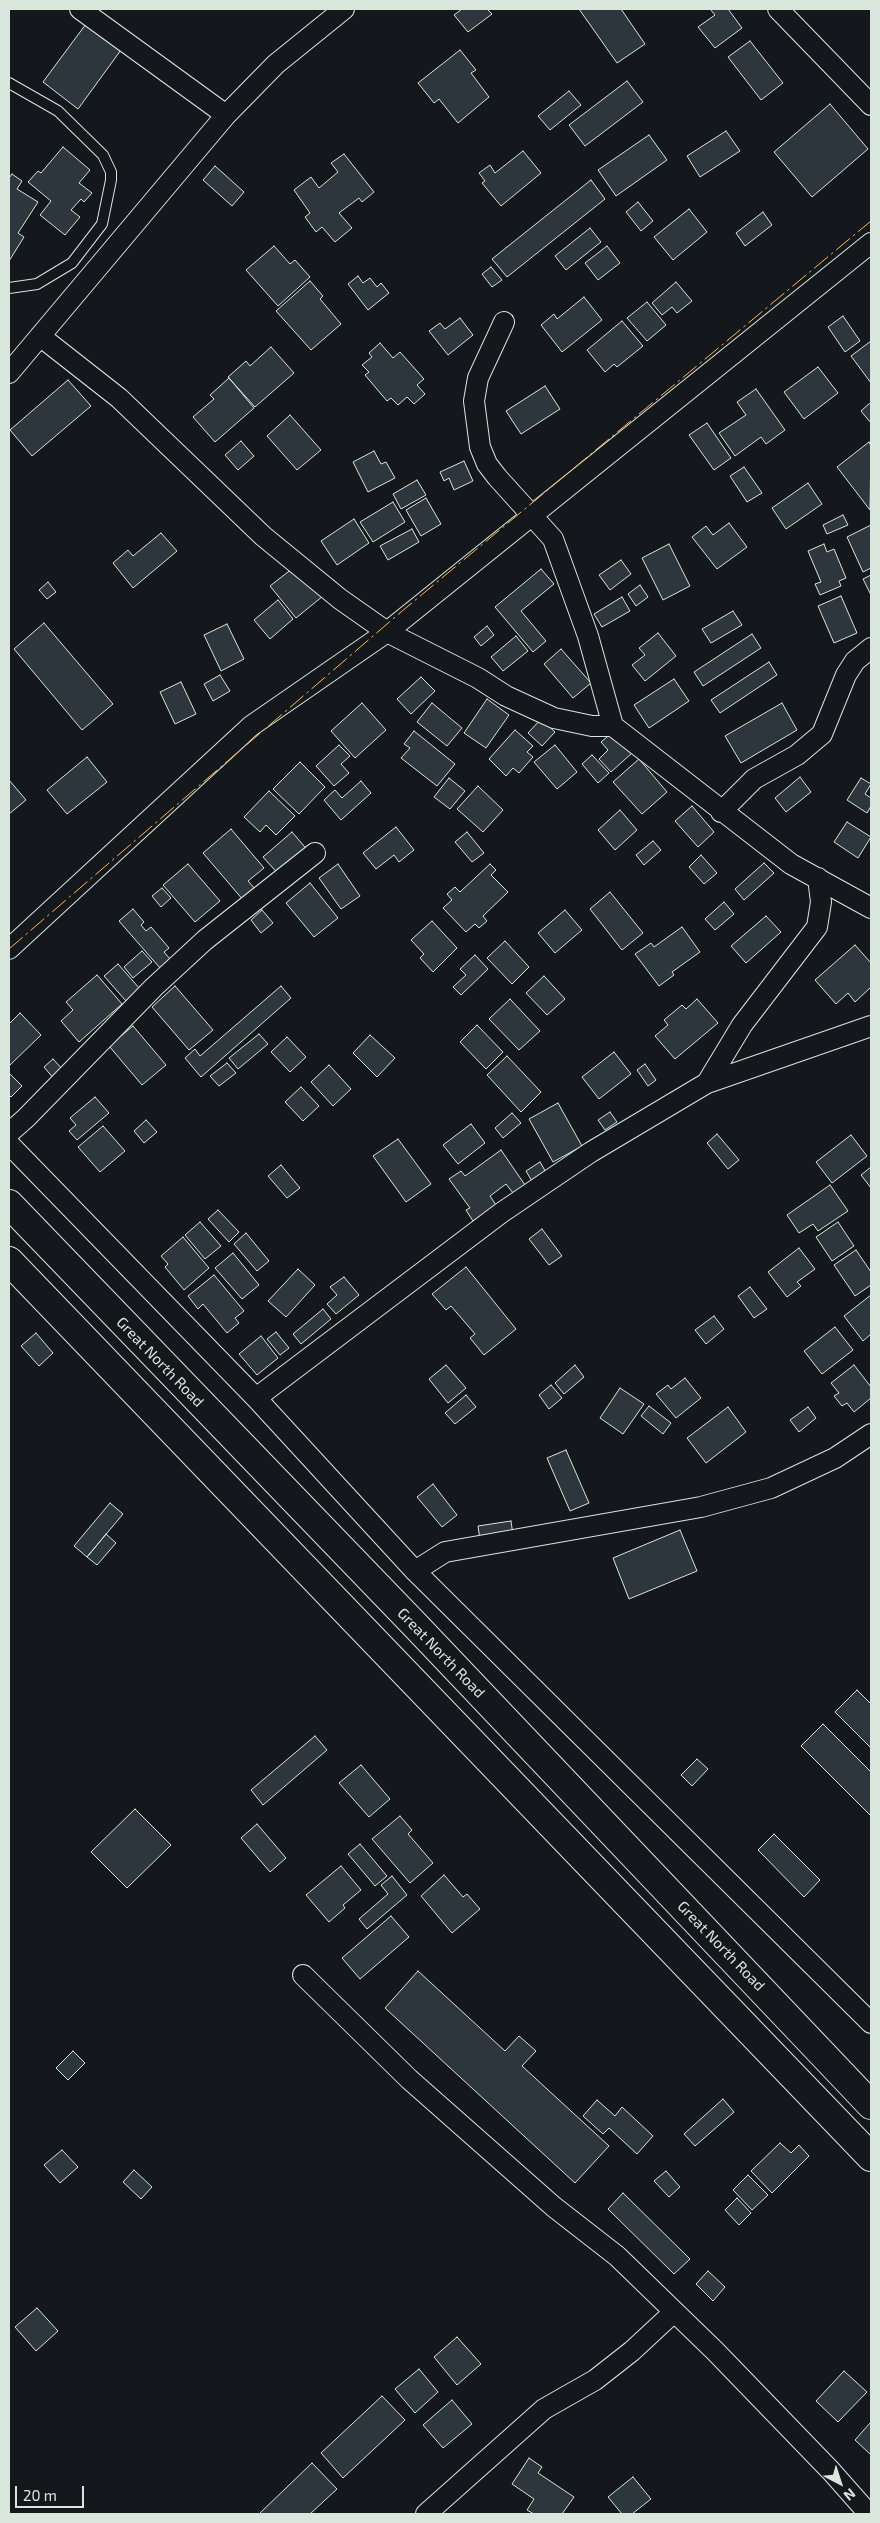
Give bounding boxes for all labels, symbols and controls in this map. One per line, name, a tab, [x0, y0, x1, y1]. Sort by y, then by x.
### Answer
street label: Great North Road	[113, 1313, 207, 1411]
street label: Great North Road	[394, 1604, 488, 1702]
street label: Great North Road	[674, 1897, 768, 1995]
north arrow	[815, 2458, 865, 2508]
scale bar	[18, 2476, 86, 2508]
text: N	[841, 2485, 859, 2505]
text: 20 m	[23, 2486, 57, 2504]

